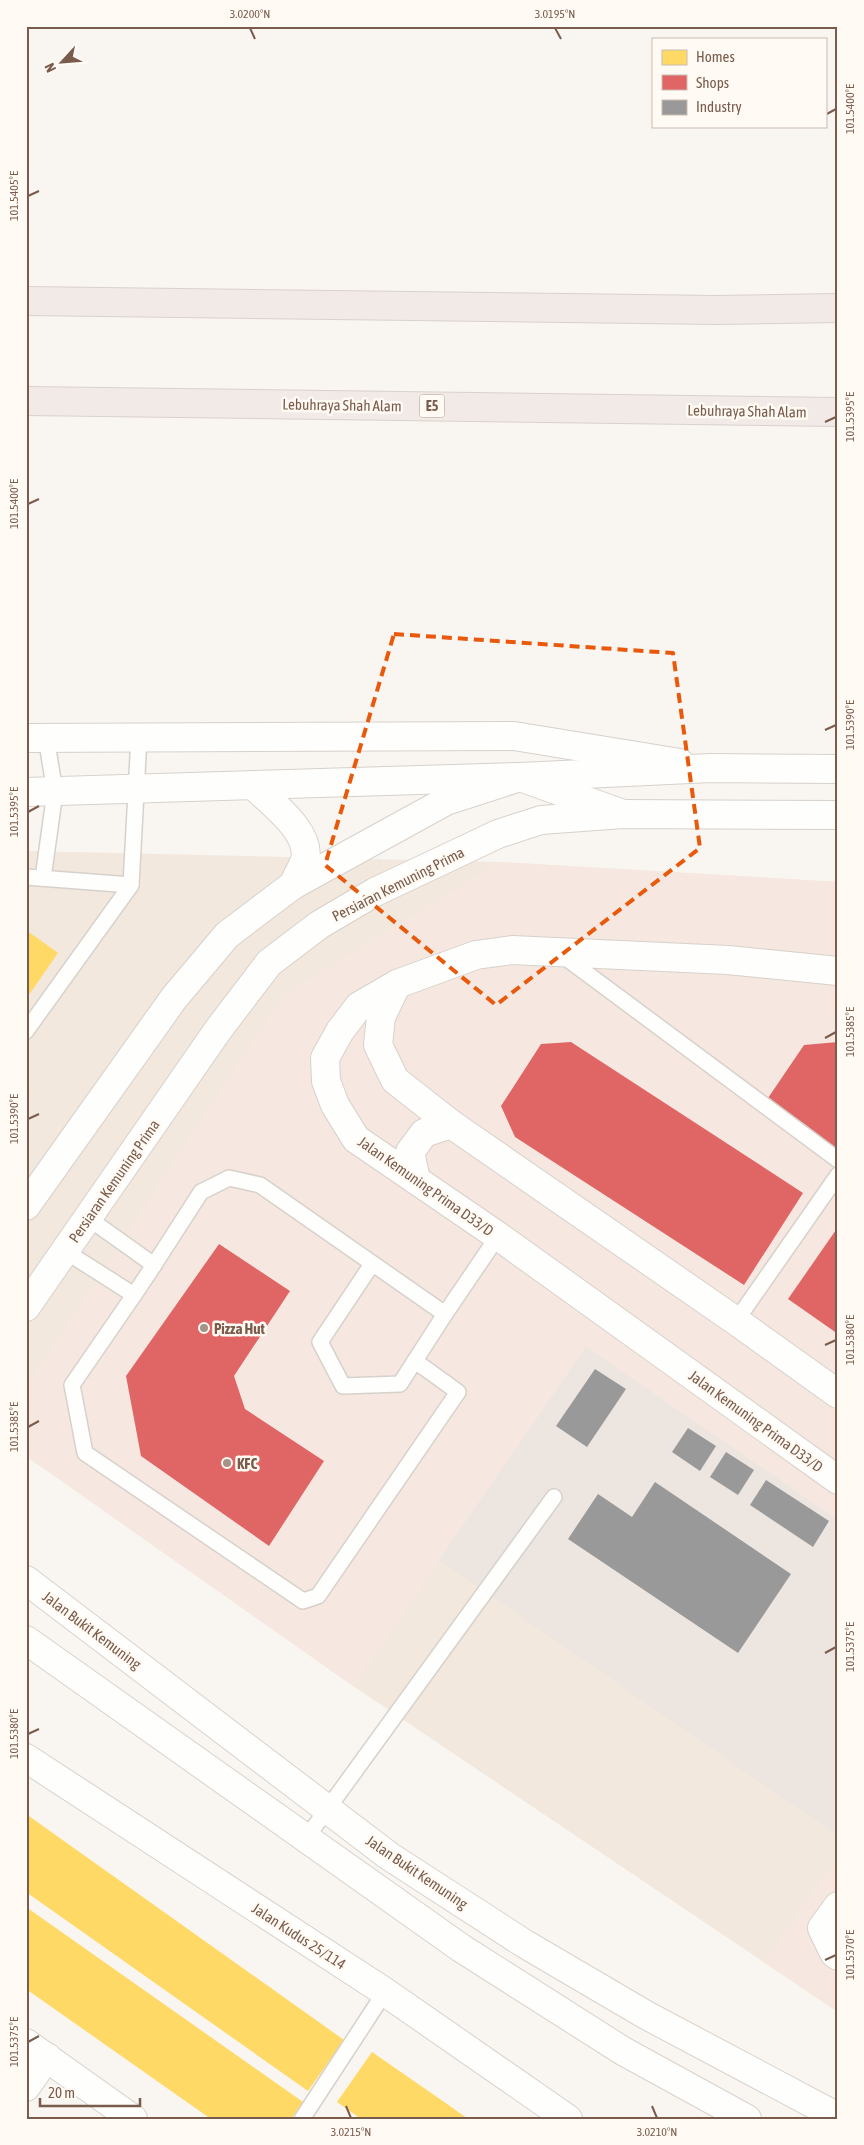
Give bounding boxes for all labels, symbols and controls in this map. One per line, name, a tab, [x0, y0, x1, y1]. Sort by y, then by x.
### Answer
text: 3.0200°N	[230, 7, 270, 21]
text: 3.0195°N	[535, 7, 575, 21]
north arrow	[38, 38, 88, 88]
legend	[652, 38, 826, 128]
text: Homes	[696, 48, 735, 65]
text: N	[41, 60, 59, 75]
text: Shops	[696, 74, 729, 91]
text: 101.5400°E	[843, 84, 857, 134]
text: Industry	[696, 98, 742, 115]
text: 101.5405°E	[7, 171, 21, 221]
text: 101.5395°E	[843, 392, 857, 442]
road number: E5	[420, 394, 444, 418]
street label: Lebuhraya Shah Alam	[282, 395, 402, 415]
street label: Lebuhraya Shah Alam	[687, 401, 807, 421]
text: 101.5400°E	[7, 479, 21, 529]
text: 101.5390°E	[843, 700, 857, 750]
text: 101.5395°E	[7, 787, 21, 837]
street label: Persiaran Kemuning Prima	[329, 843, 467, 925]
text: 101.5385°E	[843, 1007, 857, 1057]
text: 101.5390°E	[7, 1094, 21, 1144]
street label: Persiaran Kemuning Prima	[65, 1116, 163, 1246]
street label: Jalan Kemuning Prima D33/D	[355, 1133, 497, 1239]
text: 101.5380°E	[843, 1315, 857, 1365]
place label: Pizza Hut	[214, 1320, 265, 1337]
marker: Pizza Hut	[198, 1322, 210, 1334]
street label: Jalan Kemuning Prima D33/D	[686, 1367, 826, 1475]
text: 101.5385°E	[7, 1402, 21, 1452]
place label: KFC	[237, 1455, 257, 1472]
marker: KFC	[221, 1457, 233, 1469]
street label: Jalan Bukit Kemuning	[39, 1587, 145, 1673]
text: 101.5375°E	[843, 1622, 857, 1672]
text: 101.5380°E	[7, 1709, 21, 1759]
street label: Jalan Bukit Kemuning	[363, 1832, 471, 1913]
street label: Jalan Kudus 25/114	[249, 1899, 349, 1973]
text: 101.5370°E	[843, 1930, 857, 1980]
text: 101.5375°E	[7, 2017, 21, 2067]
scale bar	[40, 2075, 140, 2107]
text: 20 m	[48, 2084, 75, 2101]
text: 3.0215°N	[331, 2125, 371, 2139]
text: 3.0210°N	[637, 2125, 677, 2139]

